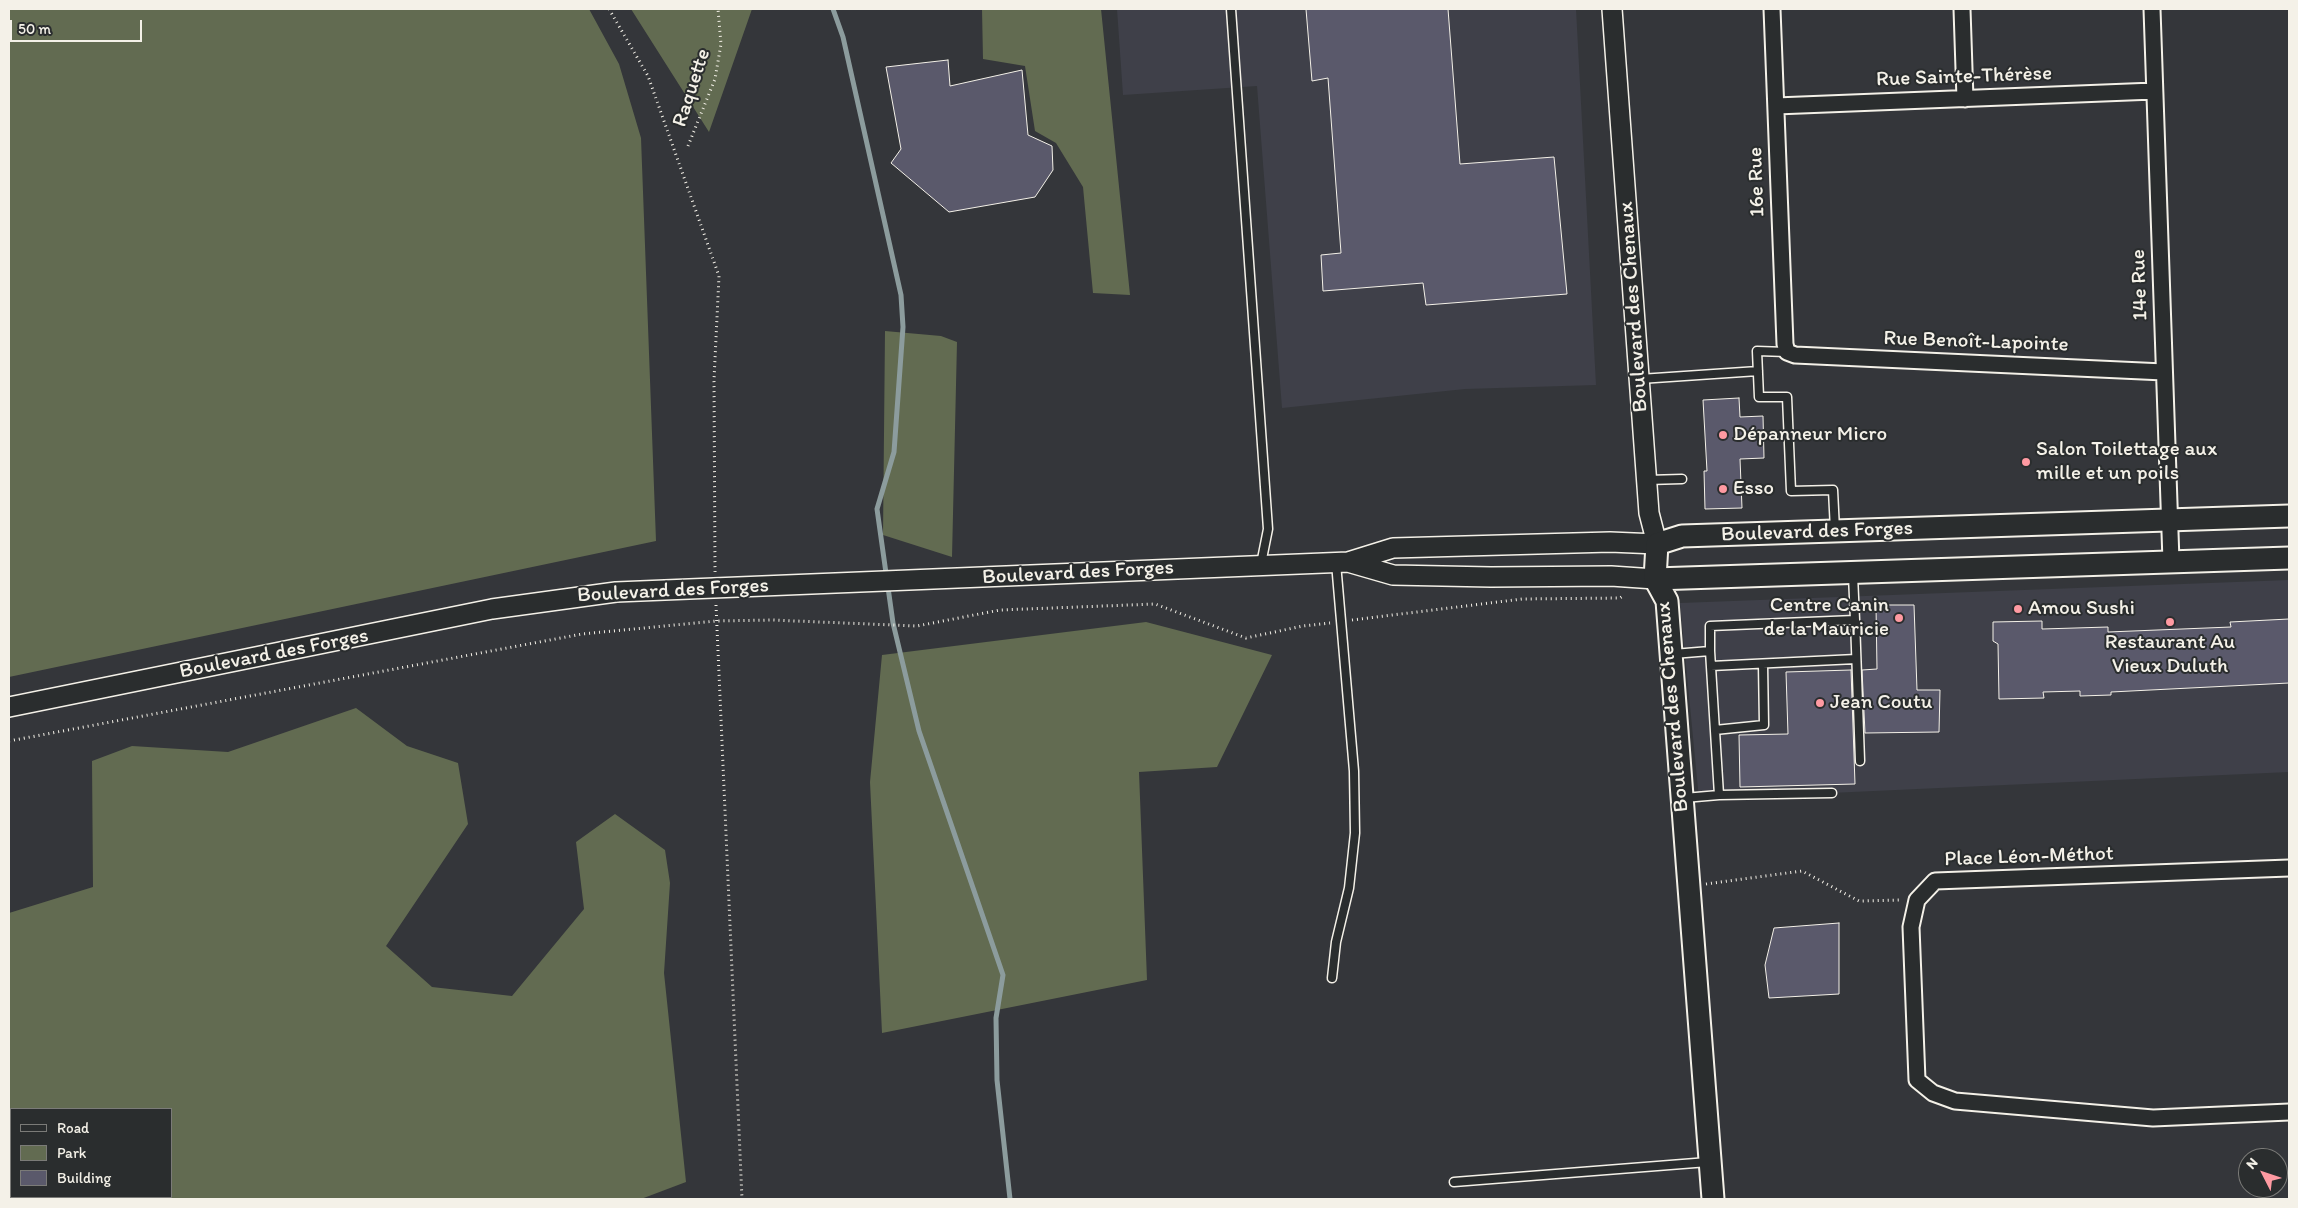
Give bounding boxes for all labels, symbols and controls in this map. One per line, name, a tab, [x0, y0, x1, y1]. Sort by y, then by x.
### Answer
scale bar	[12, 10, 145, 42]
text: 50 m	[18, 20, 51, 38]
street label: Raquette	[668, 46, 716, 130]
street label: Rue Sainte-Thérèse	[1876, 61, 2052, 93]
street label: 16e Rue	[1743, 147, 1771, 217]
street label: Boulevard des Chenaux	[1614, 201, 1654, 413]
street label: 14e Rue	[2126, 249, 2154, 321]
street label: Rue Benoît-Lapointe	[1883, 326, 2069, 358]
place label: Dépanneur Micro	[1733, 422, 1887, 448]
marker: Dépanneur Micro	[1717, 429, 1729, 441]
place label: Salon Toilettage aux mille et un poils	[2036, 437, 2217, 487]
marker: Salon Toilettage aux mille et un poils	[2020, 456, 2032, 468]
place label: Esso	[1733, 476, 1774, 502]
marker: Esso	[1717, 483, 1729, 495]
street label: Boulevard des Forges	[1721, 516, 1913, 548]
street label: Boulevard des Forges	[981, 555, 1175, 591]
street label: Boulevard des Forges	[576, 573, 770, 609]
place label: Centre Canin de la Mauricie	[1764, 593, 1889, 643]
place label: Amou Sushi	[2028, 596, 2135, 622]
street label: Boulevard des Chenaux	[1651, 601, 1695, 813]
marker: Amou Sushi	[2012, 603, 2024, 615]
marker: Centre Canin de la Mauricie	[1893, 612, 1905, 624]
marker: Restaurant Au Vieux Duluth	[2164, 616, 2176, 628]
street label: Boulevard des Forges	[177, 623, 371, 685]
place label: Restaurant Au Vieux Duluth	[2105, 630, 2235, 680]
place label: Jean Coutu	[1830, 690, 1933, 716]
marker: Jean Coutu	[1814, 697, 1826, 709]
street label: Place Léon-Méthot	[1944, 841, 2114, 873]
legend	[10, 1108, 172, 1198]
text: Road	[57, 1119, 89, 1137]
text: Park	[57, 1144, 87, 1162]
north arrow	[2238, 1148, 2288, 1198]
text: N	[2243, 1154, 2262, 1173]
text: Building	[57, 1169, 111, 1187]

